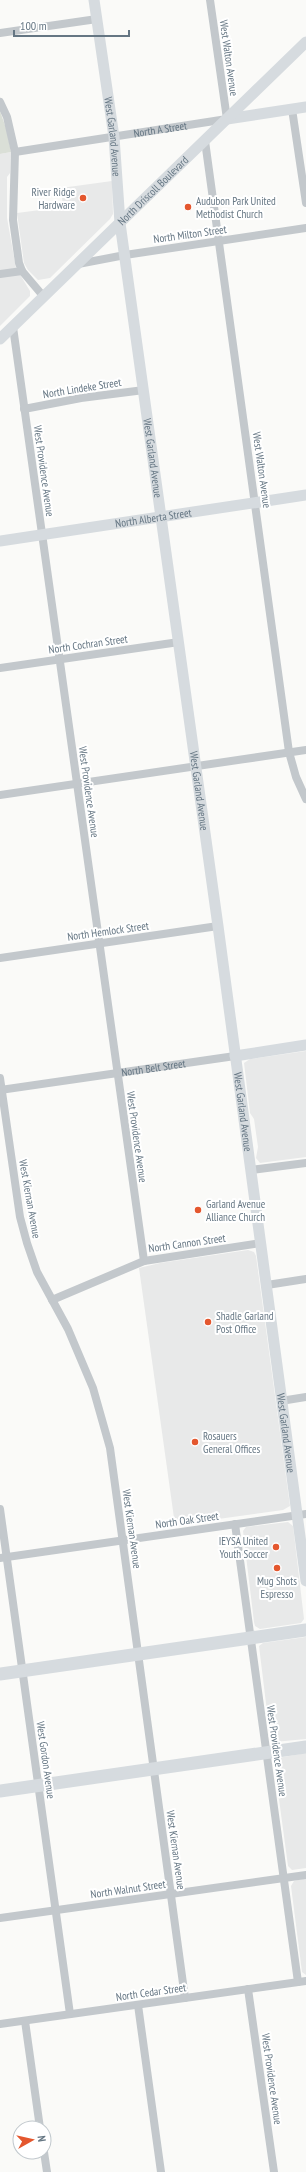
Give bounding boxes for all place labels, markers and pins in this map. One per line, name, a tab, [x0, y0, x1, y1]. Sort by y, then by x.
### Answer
place label: River Ridge Hardware	[31, 185, 75, 212]
marker: River Ridge Hardware	[78, 193, 88, 203]
place label: Audubon Park United Methodist Church	[196, 194, 276, 221]
marker: Audubon Park United Methodist Church	[183, 202, 193, 212]
place label: Garland Avenue Alliance Church	[206, 1197, 266, 1224]
marker: Garland Avenue Alliance Church	[193, 1205, 203, 1215]
place label: Shadle Garland Post Office	[216, 1309, 274, 1336]
marker: Shadle Garland Post Office	[203, 1317, 213, 1327]
place label: Rosauers General Offices	[203, 1429, 261, 1456]
marker: Rosauers General Offices	[190, 1437, 200, 1447]
place label: IEYSA United Youth Soccer	[219, 1534, 268, 1561]
marker: IEYSA United Youth Soccer	[271, 1542, 281, 1552]
marker: Mug Shots Espresso	[272, 1563, 282, 1573]
place label: Mug Shots Espresso	[257, 1574, 297, 1601]

